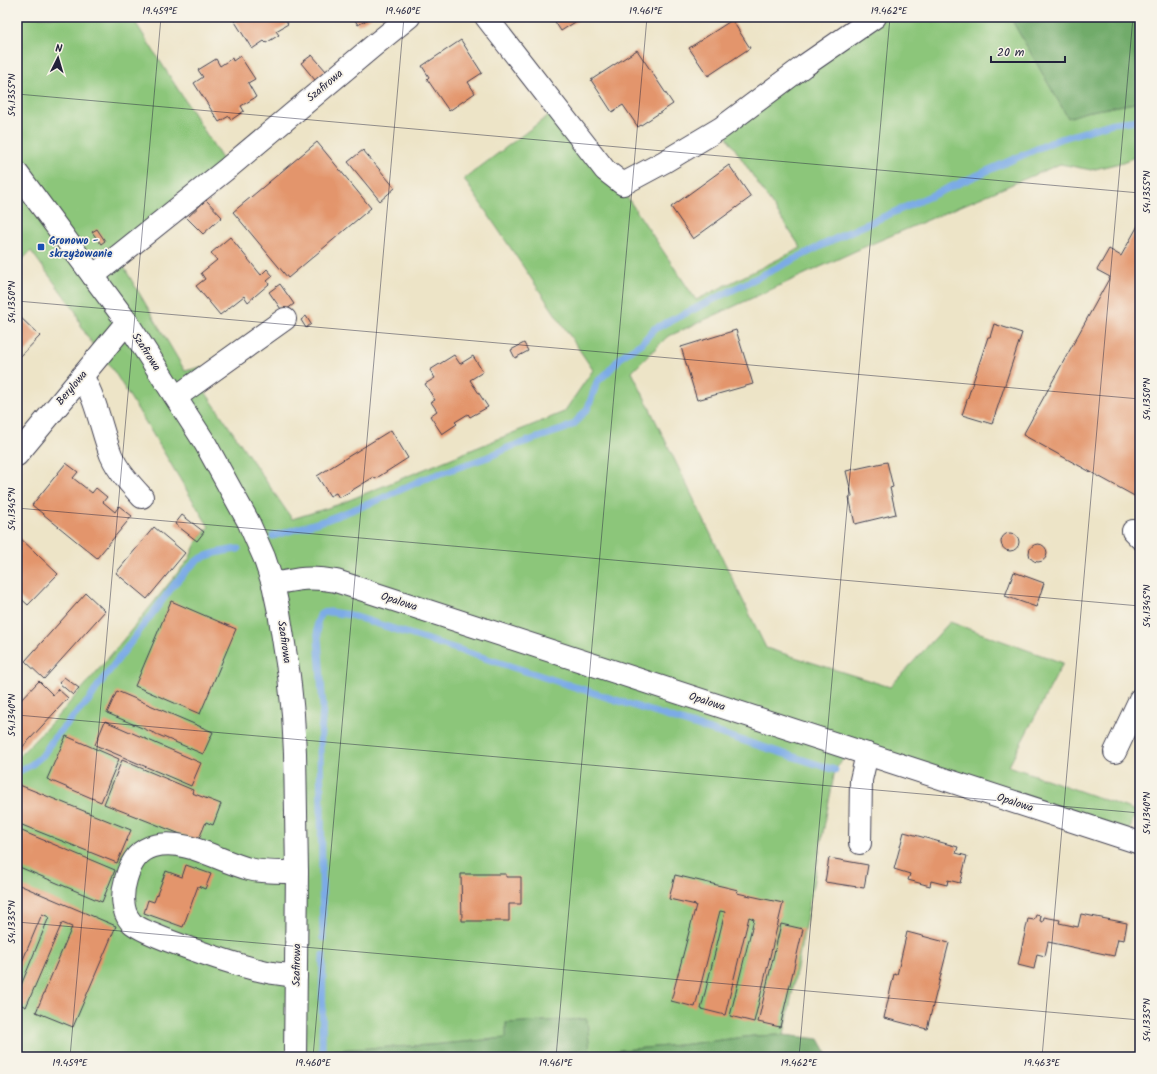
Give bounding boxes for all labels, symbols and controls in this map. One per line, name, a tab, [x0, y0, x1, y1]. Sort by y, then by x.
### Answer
text: 19.459°E	[142, 3, 179, 19]
text: 19.460°E	[385, 3, 422, 19]
text: 19.461°E	[629, 3, 664, 19]
text: 19.462°E	[871, 3, 908, 19]
north arrow	[38, 38, 78, 78]
scale bar	[991, 38, 1065, 64]
text: N	[55, 40, 63, 58]
text: 20 m	[997, 43, 1025, 62]
street label: Szafirowa	[303, 65, 347, 107]
text: 54.1355°N	[4, 73, 20, 117]
text: 54.1355°N	[1139, 170, 1155, 214]
place label: Gronowo - skrzyżowanie	[49, 232, 113, 263]
marker: Gronowo - skrzyżowanie	[36, 242, 46, 252]
text: 54.1350°N	[4, 280, 20, 323]
street label: Szafirowa	[127, 329, 165, 375]
street label: Berylowa	[52, 367, 92, 409]
text: 54.1350°N	[1139, 377, 1155, 420]
text: 54.1345°N	[4, 487, 20, 531]
text: 54.1345°N	[1139, 584, 1155, 628]
street label: Opalowa	[378, 588, 420, 616]
street label: Szafirowa	[272, 620, 296, 664]
street label: Opalowa	[686, 688, 728, 716]
text: 54.1340°N	[4, 693, 20, 736]
street label: Opalowa	[994, 789, 1036, 817]
text: 54.1340°N	[1139, 791, 1155, 834]
text: 54.1335°N	[4, 900, 20, 944]
street label: Szafirowa	[288, 943, 306, 987]
text: 54.1335°N	[1139, 998, 1155, 1042]
text: 19.459°E	[52, 1055, 89, 1071]
text: 19.460°E	[295, 1055, 332, 1071]
text: 19.461°E	[539, 1055, 574, 1071]
text: 19.462°E	[781, 1055, 818, 1071]
text: 19.463°E	[1024, 1055, 1061, 1071]

